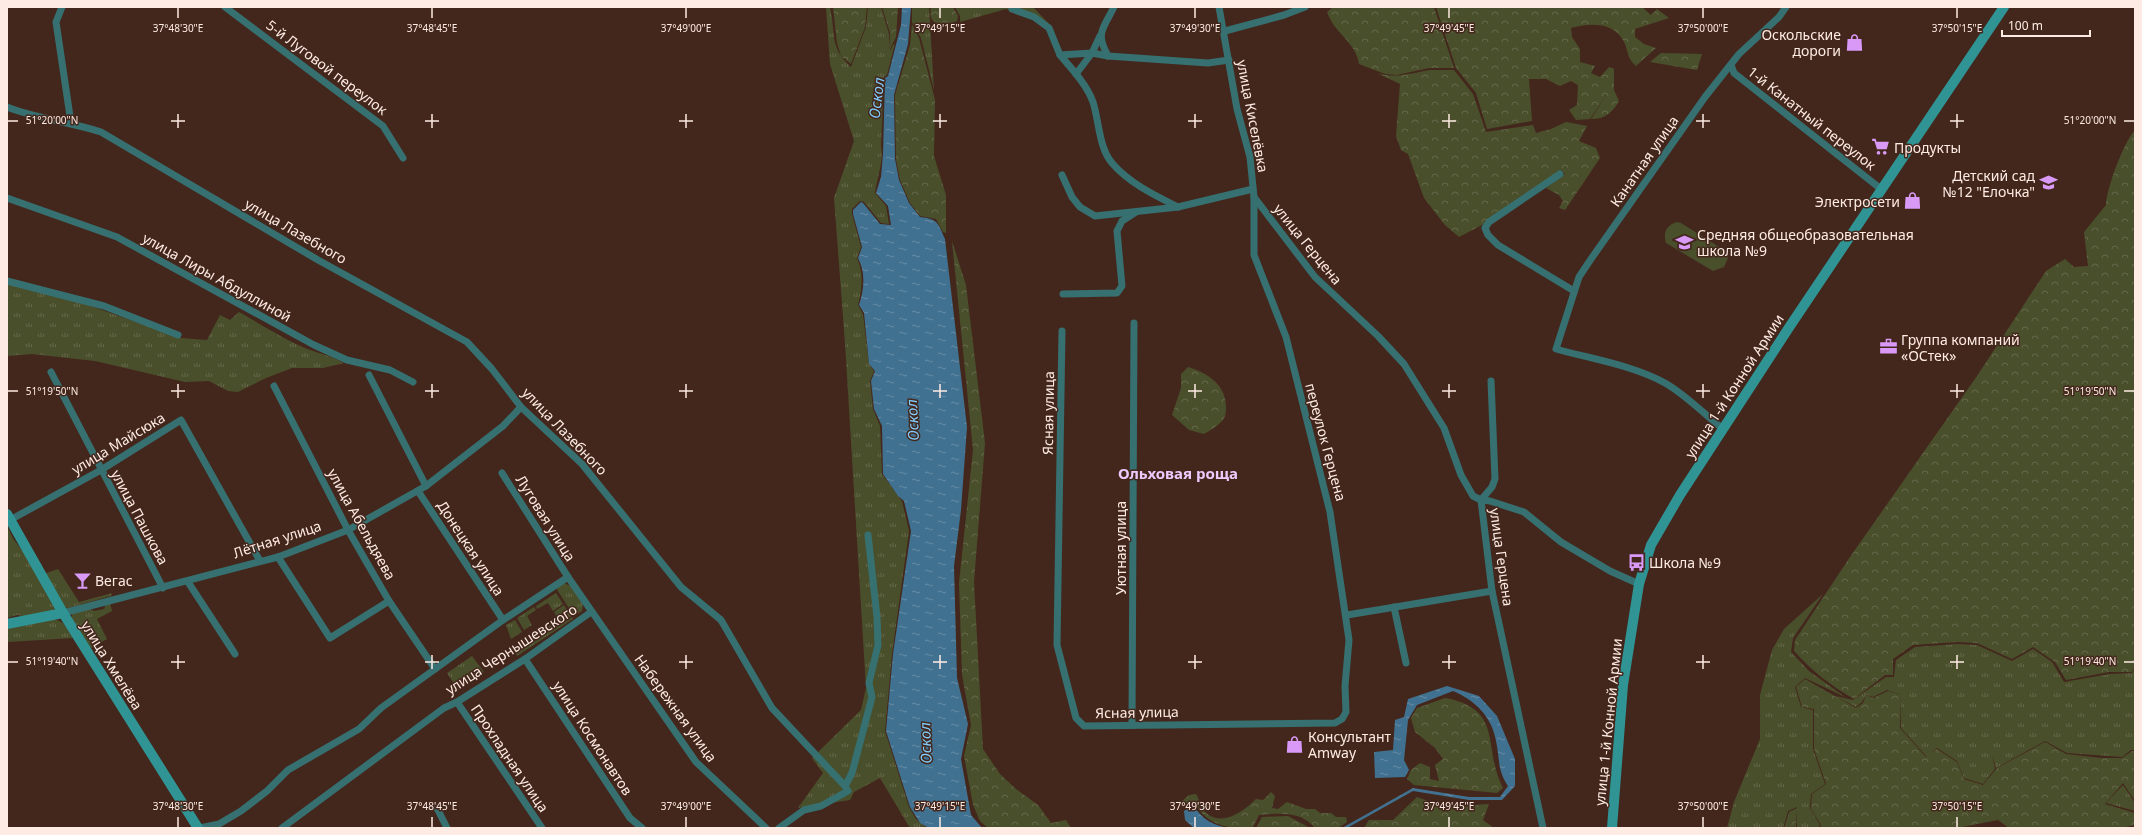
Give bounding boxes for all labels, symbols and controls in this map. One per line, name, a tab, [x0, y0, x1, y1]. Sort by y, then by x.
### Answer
scale bar	[2002, 12, 2090, 38]
street label: 5-й Луговой переулок	[263, 15, 392, 119]
text: 100 m	[2008, 17, 2043, 34]
text: 37°48'30"E	[153, 21, 203, 35]
text: 37°48'45"E	[407, 21, 457, 35]
text: 37°49'00"E	[661, 21, 711, 35]
text: 37°49'15"E	[915, 21, 965, 35]
text: 37°49'30"E	[1170, 21, 1220, 35]
text: 37°49'45"E	[1424, 21, 1474, 35]
text: 37°50'00"E	[1678, 21, 1728, 35]
text: 37°50'15"E	[1932, 21, 1982, 35]
place label: Оскольские дороги	[1761, 25, 1841, 60]
shop icon: Оскольские дороги	[1844, 32, 1864, 52]
street label: улица Киселёвка	[1233, 58, 1273, 174]
street label: 1-й Канатный переулок	[1744, 62, 1881, 174]
water label: Оскол	[864, 76, 889, 120]
street label: Канатная улица	[1606, 112, 1682, 210]
text: 51°20'00"N	[26, 113, 78, 127]
text: 51°20'00"N	[2064, 113, 2116, 127]
supermarket icon: Продукты	[1871, 137, 1891, 157]
place label: Продукты	[1894, 138, 1961, 157]
place label: Детский сад №12 "Елочка"	[1942, 166, 2035, 201]
school or university icon: Детский сад №12 "Елочка"	[2038, 173, 2058, 193]
shop icon: Электросети	[1903, 191, 1923, 211]
place label: Электросети	[1815, 192, 1900, 211]
street label: улица Лазебного	[241, 194, 351, 268]
street label: улица Герцена	[1270, 200, 1346, 288]
place label: Средняя общеобразовательная школа №9	[1697, 225, 1914, 260]
street label: улица Лиры Абдуллиной	[139, 228, 295, 326]
school or university icon: Средняя общеобразовательная школа №9	[1674, 232, 1694, 252]
street label: улица 1-й Конной Армии	[1680, 310, 1788, 462]
place label: Группа компаний «ОСтек»	[1901, 330, 2020, 365]
office icon: Группа компаний «ОСтек»	[1878, 337, 1898, 357]
street label: Ясная улица	[1038, 371, 1058, 455]
street label: переулок Герцена	[1301, 381, 1351, 503]
street label: улица Лазебного	[518, 383, 612, 479]
text: 51°19'50"N	[26, 384, 78, 398]
text: 51°19'50"N	[2064, 384, 2116, 398]
water label: Оскол	[901, 398, 923, 441]
street label: улица Майсюка	[68, 408, 168, 478]
district label: Ольховая роща	[1118, 463, 1238, 483]
street label: улица Абельдяева	[324, 465, 400, 583]
street label: улица Пашкова	[107, 466, 173, 568]
street label: Луговая улица	[512, 471, 580, 565]
street label: Донецкая улица	[433, 497, 509, 599]
street label: Уютная улица	[1111, 501, 1130, 595]
street label: улица Герцена	[1486, 507, 1518, 607]
street label: Лётная улица	[230, 516, 324, 562]
bus stop icon: Школа №9	[1626, 552, 1646, 572]
place label: Школа №9	[1649, 553, 1721, 572]
bar icon: Вегас	[72, 570, 92, 590]
place label: Вегас	[95, 571, 133, 590]
street label: улица Чернышевского	[442, 599, 580, 699]
street label: улица Хмелёва	[77, 617, 147, 713]
street label: улица 1-й Конной Армии	[1590, 637, 1626, 807]
street label: Набережная улица	[631, 650, 721, 766]
text: 51°19'40"N	[26, 654, 78, 668]
text: 51°19'40"N	[2064, 654, 2116, 668]
street label: улица Космонавтов	[549, 677, 637, 799]
street label: Прохладная улица	[467, 700, 553, 816]
street label: Ясная улица	[1095, 702, 1179, 722]
water label: Оскол	[914, 721, 936, 764]
place label: Консультант Amway	[1308, 727, 1392, 762]
shop icon: Консультант Amway	[1285, 734, 1305, 754]
text: 37°48'30"E	[153, 799, 203, 813]
text: 37°48'45"E	[407, 799, 457, 813]
text: 37°49'00"E	[661, 799, 711, 813]
text: 37°49'15"E	[915, 799, 965, 813]
text: 37°49'30"E	[1170, 799, 1220, 813]
text: 37°49'45"E	[1424, 799, 1474, 813]
text: 37°50'00"E	[1678, 799, 1728, 813]
text: 37°50'15"E	[1932, 799, 1982, 813]

